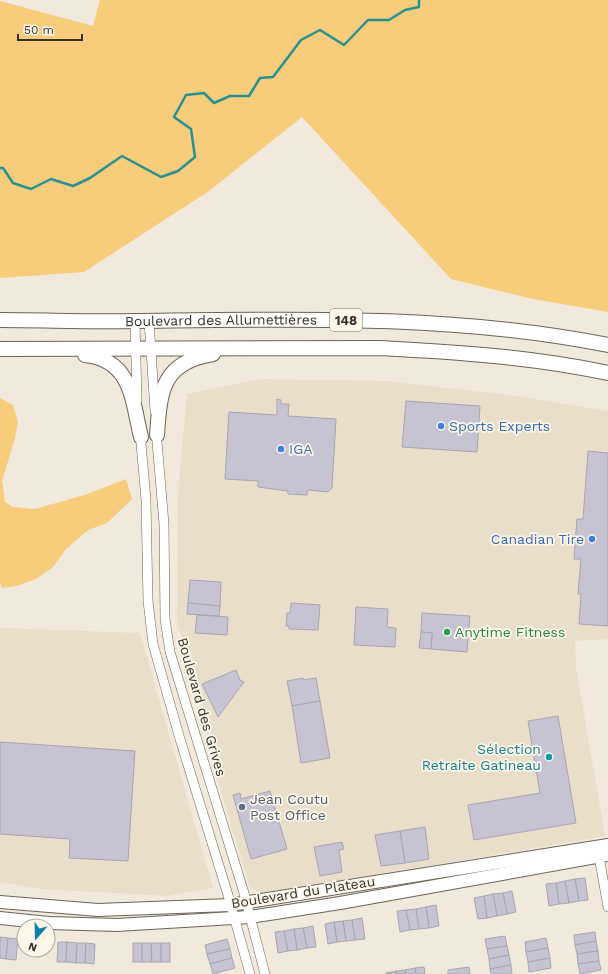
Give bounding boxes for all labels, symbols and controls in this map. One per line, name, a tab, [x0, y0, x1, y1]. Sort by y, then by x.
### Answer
scale bar	[18, 16, 82, 42]
text: 50 m	[24, 23, 54, 37]
road number: 148	[330, 309, 362, 331]
street label: Boulevard des Allumettières	[125, 311, 317, 329]
place label: Sports Experts	[449, 418, 550, 434]
marker: Sports Experts	[436, 421, 446, 431]
place label: IGA	[289, 441, 313, 457]
marker: IGA	[276, 444, 286, 454]
place label: Canadian Tire	[491, 531, 584, 547]
marker: Canadian Tire	[587, 534, 597, 544]
place label: Anytime Fitness	[455, 624, 565, 640]
marker: Anytime Fitness	[442, 627, 452, 637]
street label: Boulevard des Grives	[175, 636, 229, 778]
place label: Sélection Retraite Gatineau	[422, 741, 541, 773]
marker: Sélection Retraite Gatineau	[544, 752, 554, 762]
place label: Jean Coutu Post Office	[250, 791, 328, 823]
marker: Jean Coutu Post Office	[237, 802, 247, 812]
street label: Boulevard du Plateau	[230, 873, 376, 911]
north arrow	[16, 918, 56, 958]
text: N	[27, 939, 39, 954]

